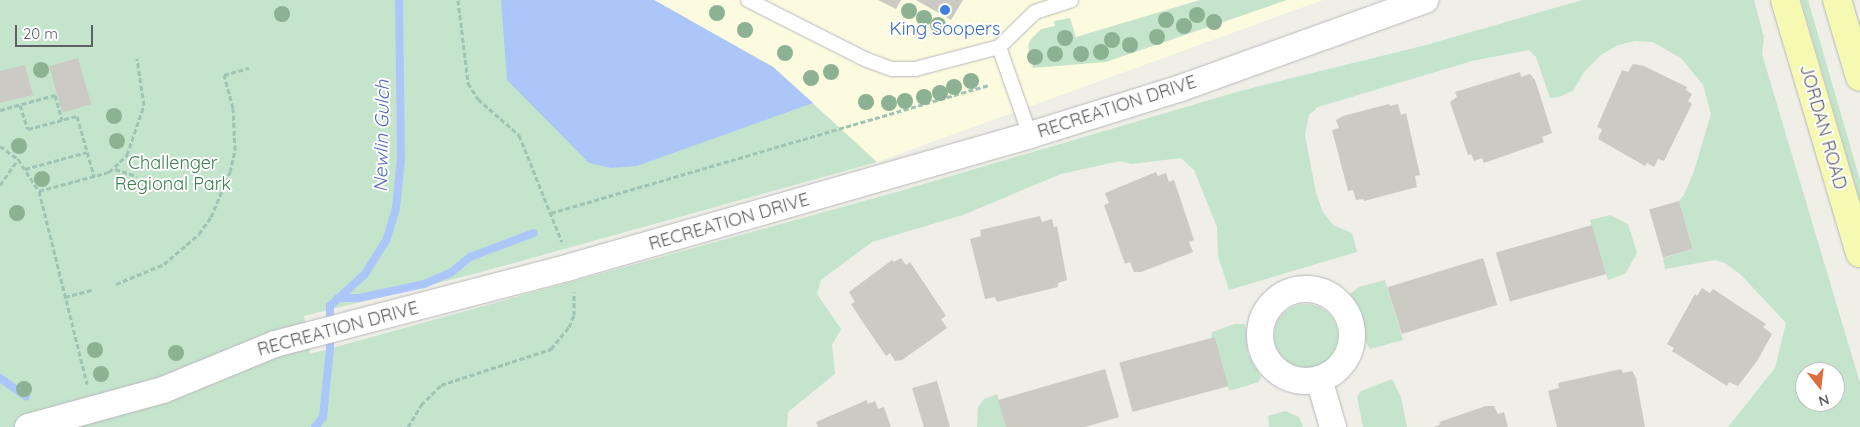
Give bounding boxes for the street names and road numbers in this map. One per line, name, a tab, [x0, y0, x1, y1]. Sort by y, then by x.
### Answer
street label: JORDAN ROAD	[1795, 62, 1851, 192]
street label: RECREATION DRIVE	[1035, 71, 1199, 143]
street label: RECREATION DRIVE	[646, 189, 812, 255]
street label: RECREATION DRIVE	[255, 297, 421, 361]

